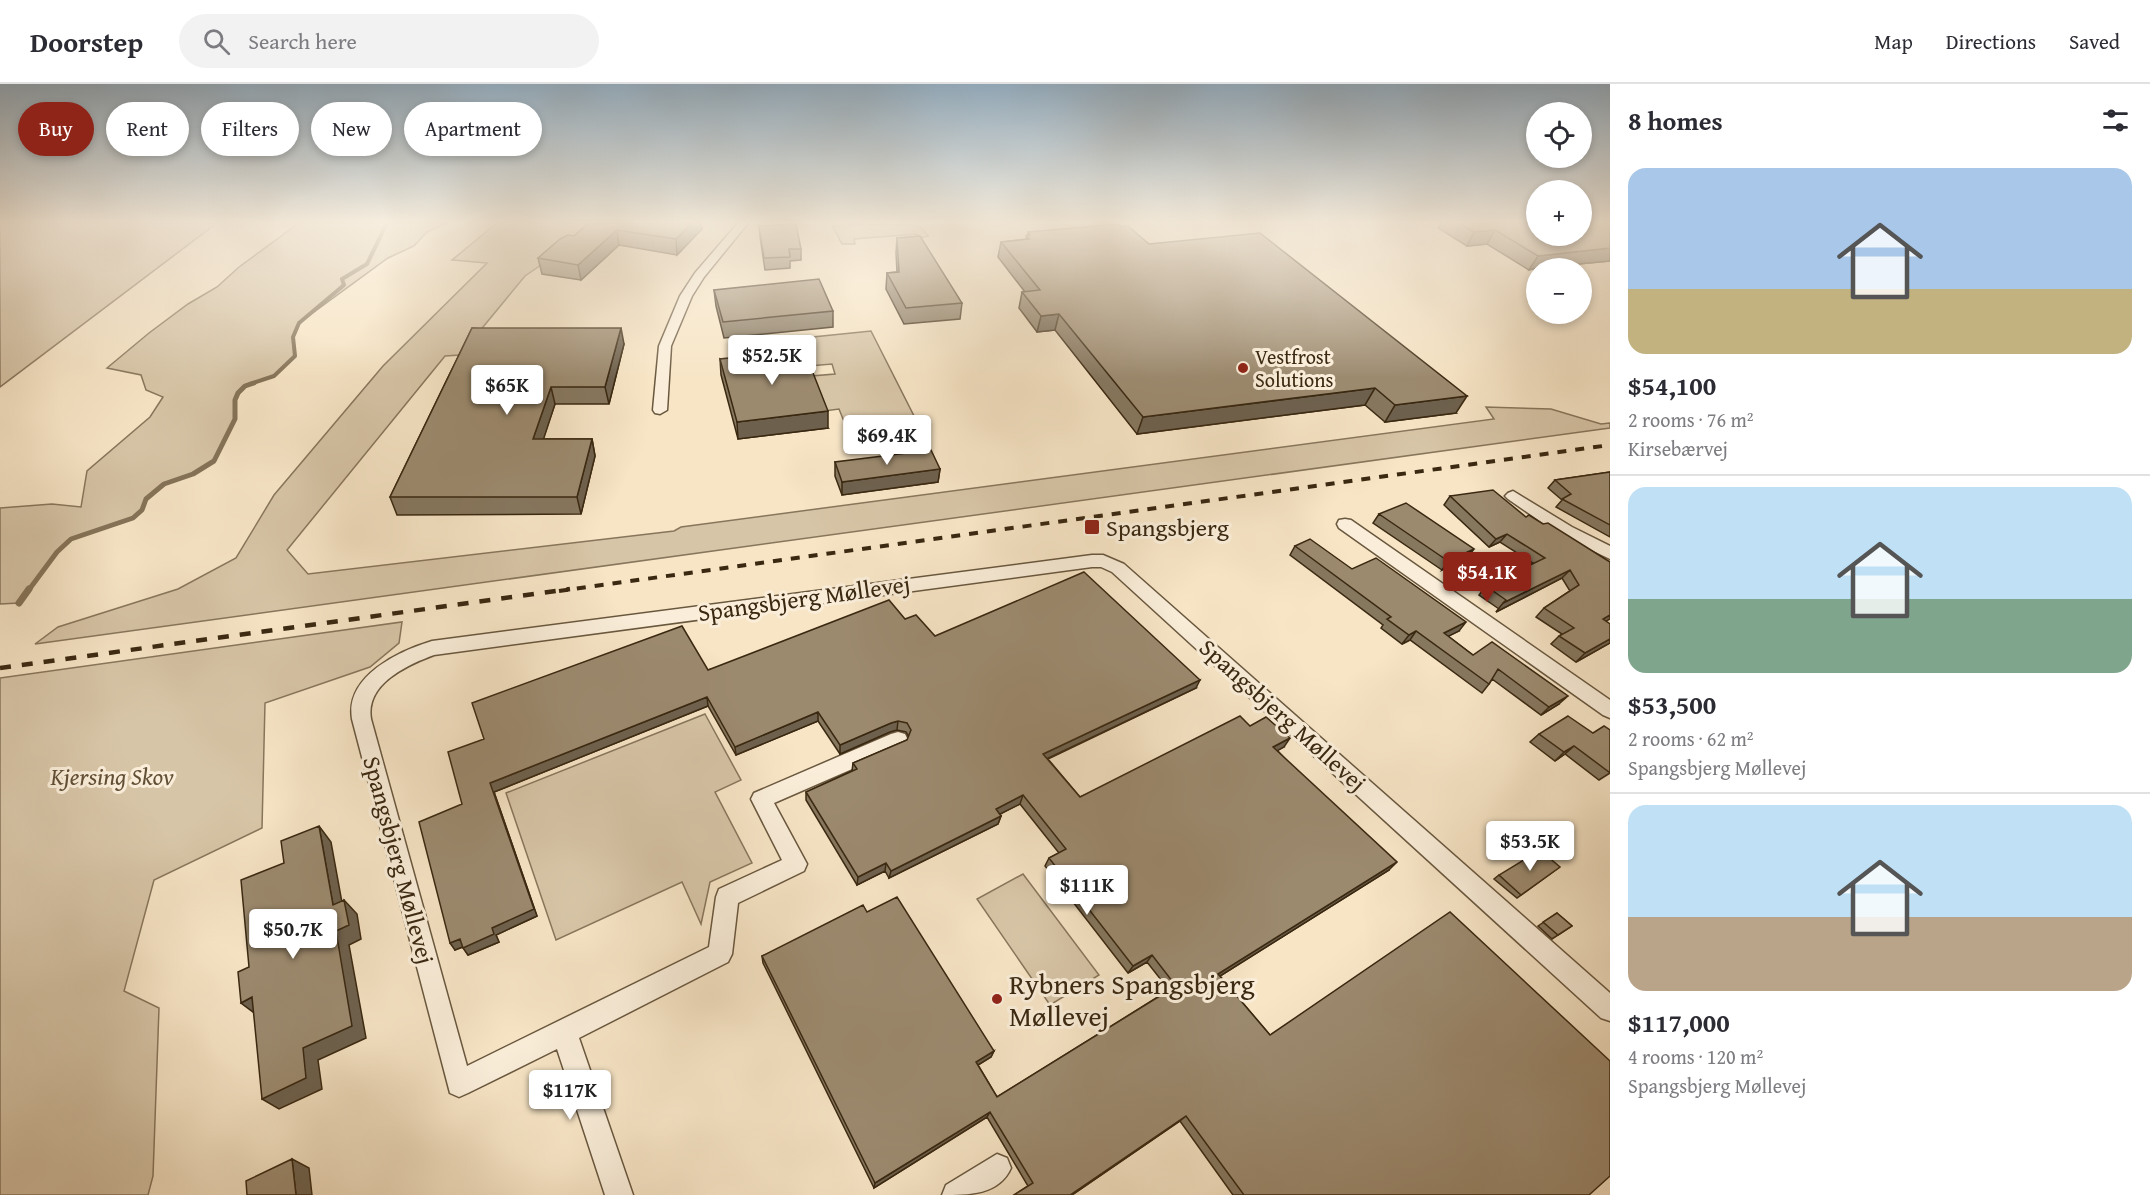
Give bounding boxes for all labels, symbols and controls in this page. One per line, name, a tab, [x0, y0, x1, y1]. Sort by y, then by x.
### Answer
search box	[179, 14, 599, 68]
text: Doorstep	[30, 21, 143, 62]
icon: search	[200, 25, 233, 58]
text: Search here	[248, 25, 357, 57]
text: Map	[1874, 26, 1913, 57]
text: Directions	[1946, 26, 2036, 57]
text: Saved	[2069, 26, 2120, 57]
text: 8 homes	[1628, 101, 1723, 140]
chip: Buy	[18, 102, 94, 156]
chip: Rent	[106, 102, 189, 156]
chip: Filters	[201, 102, 299, 156]
chip: New	[311, 102, 392, 156]
chip: Apartment	[404, 102, 542, 156]
map controls	[1526, 102, 1592, 324]
button: locate	[1526, 102, 1592, 168]
icon: filters	[2099, 104, 2132, 137]
button: +	[1526, 180, 1592, 246]
icon: home	[1826, 207, 1934, 315]
button: −	[1526, 258, 1592, 324]
pin: $52.5K	[723, 335, 821, 386]
text: $52.5K	[742, 340, 802, 369]
place label: Vestfrost Solutions	[1255, 342, 1334, 394]
marker: Vestfrost Solutions	[1236, 361, 1250, 375]
pin: $65K	[471, 365, 543, 416]
text: $54,100	[1628, 366, 1716, 405]
text: $65K	[485, 370, 529, 399]
text: 2 rooms · 76 m²	[1628, 405, 1754, 434]
pin: $69.4K	[838, 415, 936, 466]
text: $69.4K	[857, 420, 917, 449]
text: Kirsebærvej	[1628, 434, 1728, 463]
place label: Spangsbjerg	[1106, 510, 1229, 545]
marker: Spangsbjerg	[1083, 518, 1101, 536]
icon: home	[1826, 526, 1934, 634]
pin: $54.1K	[1438, 552, 1536, 603]
text: $54.1K	[1457, 557, 1517, 586]
street label: Spangsbjerg Møllevej	[696, 566, 912, 630]
street label: Spangsbjerg Møllevej	[1192, 630, 1374, 800]
text: $53,500	[1628, 685, 1716, 724]
text: 2 rooms · 62 m²	[1628, 724, 1754, 753]
street label: Spangsbjerg Møllevej	[354, 752, 444, 968]
text: Spangsbjerg Møllevej	[1628, 753, 1806, 782]
park label: Kjersing Skov	[49, 759, 174, 794]
pin: $53.5K	[1481, 821, 1579, 872]
text: $53.5K	[1500, 826, 1560, 855]
icon: home	[1826, 844, 1934, 952]
pin: $111K	[1045, 865, 1129, 916]
text: $111K	[1060, 870, 1114, 899]
pin: $50.7K	[244, 909, 342, 960]
text: $50.7K	[263, 914, 323, 943]
place label: Rybners Spangsbjerg Møllevej	[1009, 963, 1255, 1036]
marker: Rybners Spangsbjerg Møllevej	[990, 992, 1004, 1006]
text: $117,000	[1628, 1003, 1730, 1042]
text: 4 rooms · 120 m²	[1628, 1042, 1763, 1071]
pin: $117K	[528, 1070, 612, 1121]
text: Spangsbjerg Møllevej	[1628, 1071, 1806, 1100]
text: $117K	[543, 1075, 597, 1104]

